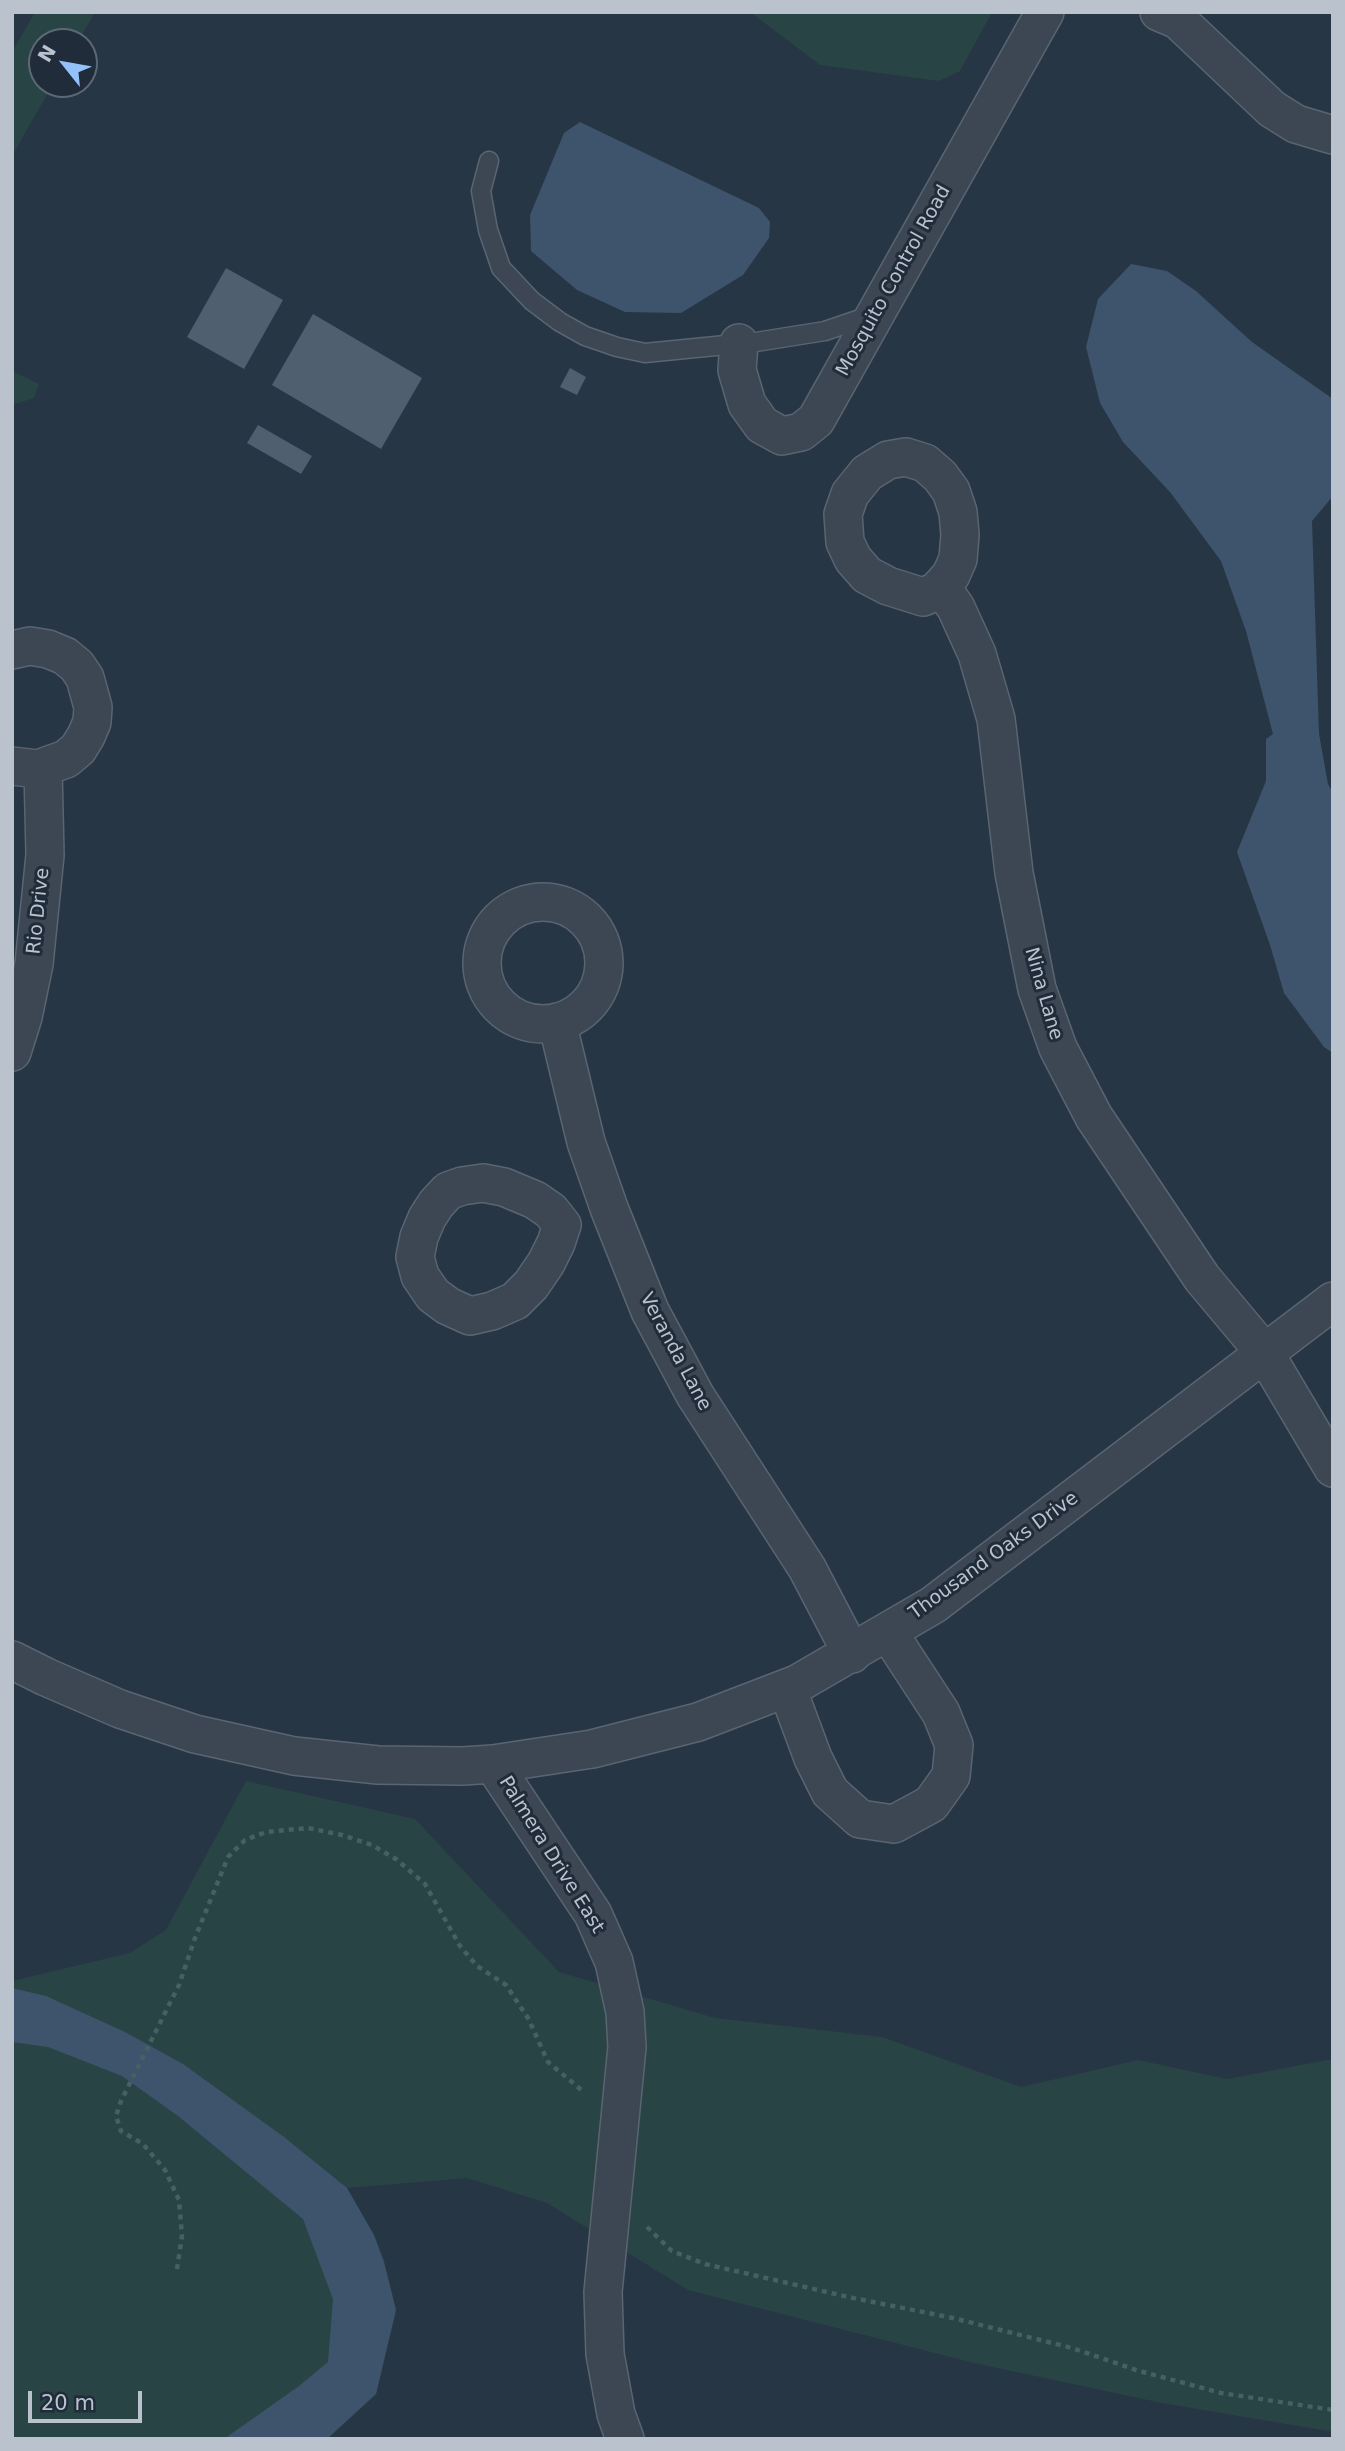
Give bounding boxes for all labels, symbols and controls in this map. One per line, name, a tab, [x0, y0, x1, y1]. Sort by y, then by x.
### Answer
north arrow	[28, 28, 98, 98]
text: N	[33, 41, 60, 66]
street label: Mosquito Control Road	[832, 182, 956, 380]
street label: Rio Drive	[23, 867, 55, 955]
street label: Nina Lane	[1019, 945, 1067, 1043]
street label: Veranda Lane	[634, 1289, 716, 1415]
street label: Thousand Oaks Drive	[905, 1487, 1083, 1625]
street label: Palmera Drive East	[493, 1772, 609, 1938]
scale bar	[32, 2378, 145, 2422]
text: 20 m	[41, 2391, 95, 2415]

